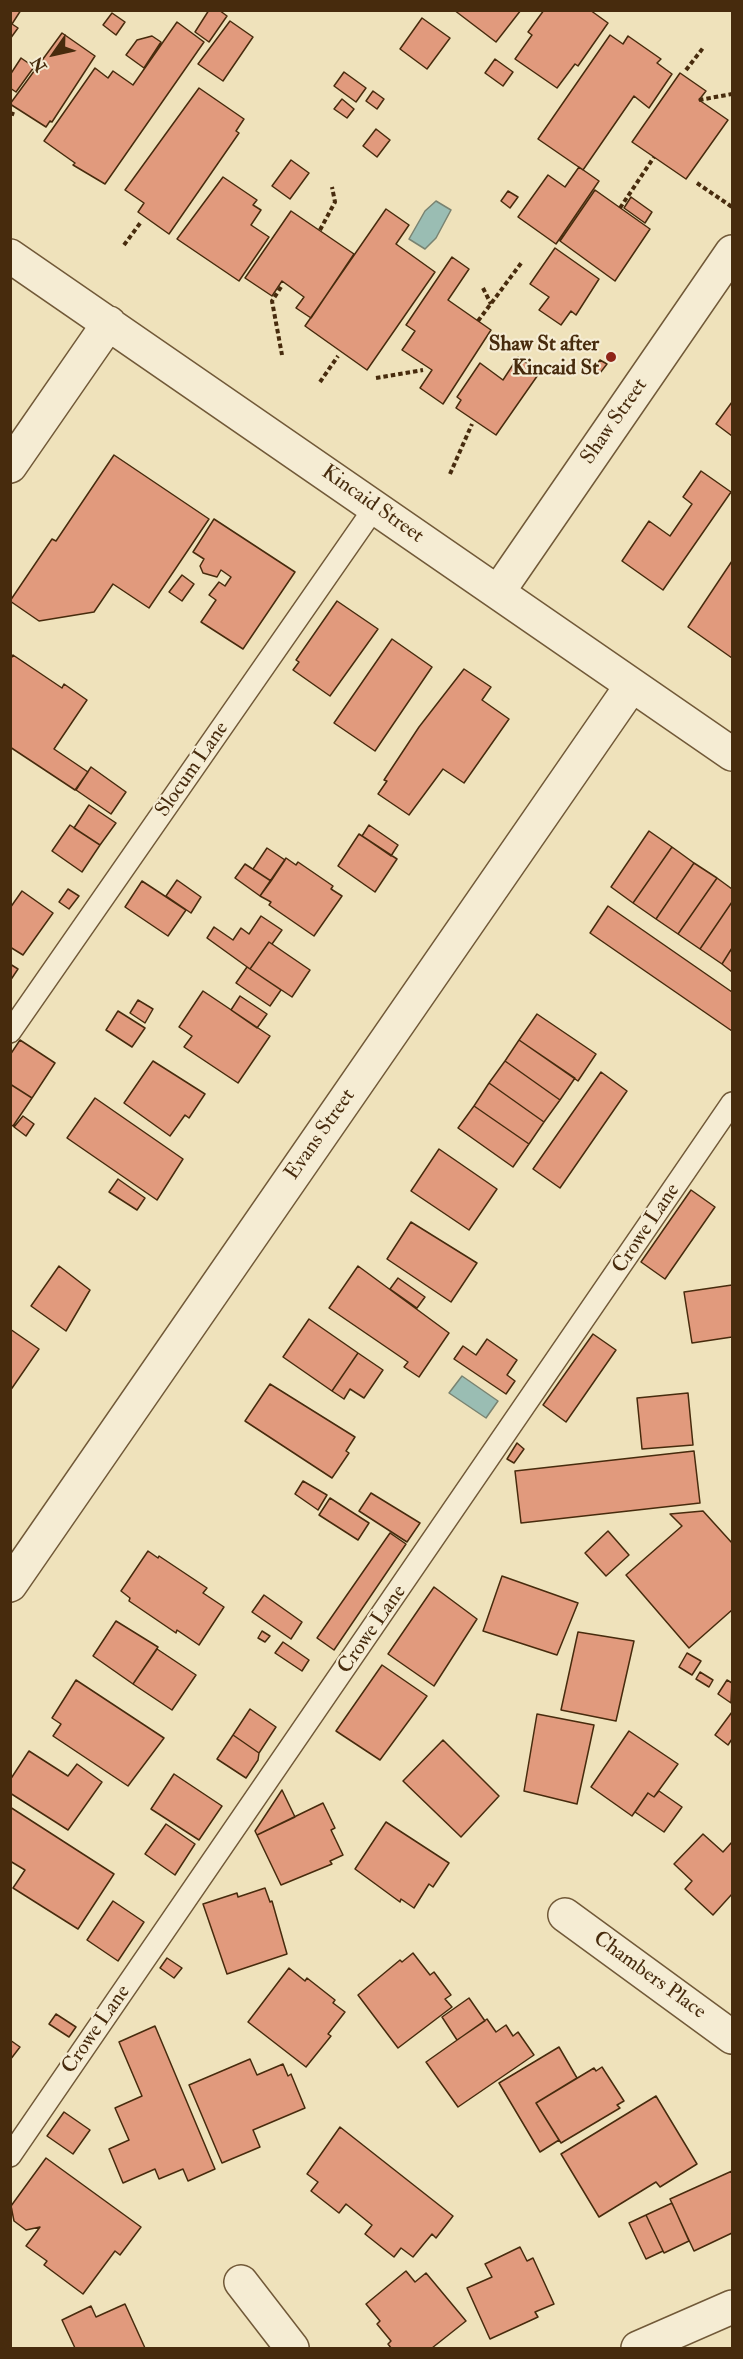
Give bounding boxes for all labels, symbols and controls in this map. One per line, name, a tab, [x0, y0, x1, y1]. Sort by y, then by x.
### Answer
north arrow	[24, 24, 84, 84]
text: N	[27, 53, 51, 76]
place label: Shaw St after Kincaid St	[489, 332, 599, 382]
marker: Shaw St after Kincaid St	[604, 350, 618, 364]
street label: Shaw Street	[576, 374, 654, 470]
street label: Kincaid Street	[316, 461, 428, 549]
street label: Slocum Lane	[151, 717, 235, 823]
street label: Evans Street	[280, 1085, 362, 1185]
street label: Crowe Lane	[608, 1180, 686, 1278]
street label: Crowe Lane	[333, 1581, 413, 1679]
street label: Chambers Place	[588, 1927, 710, 2025]
street label: Crowe Lane	[57, 1981, 137, 2079]

